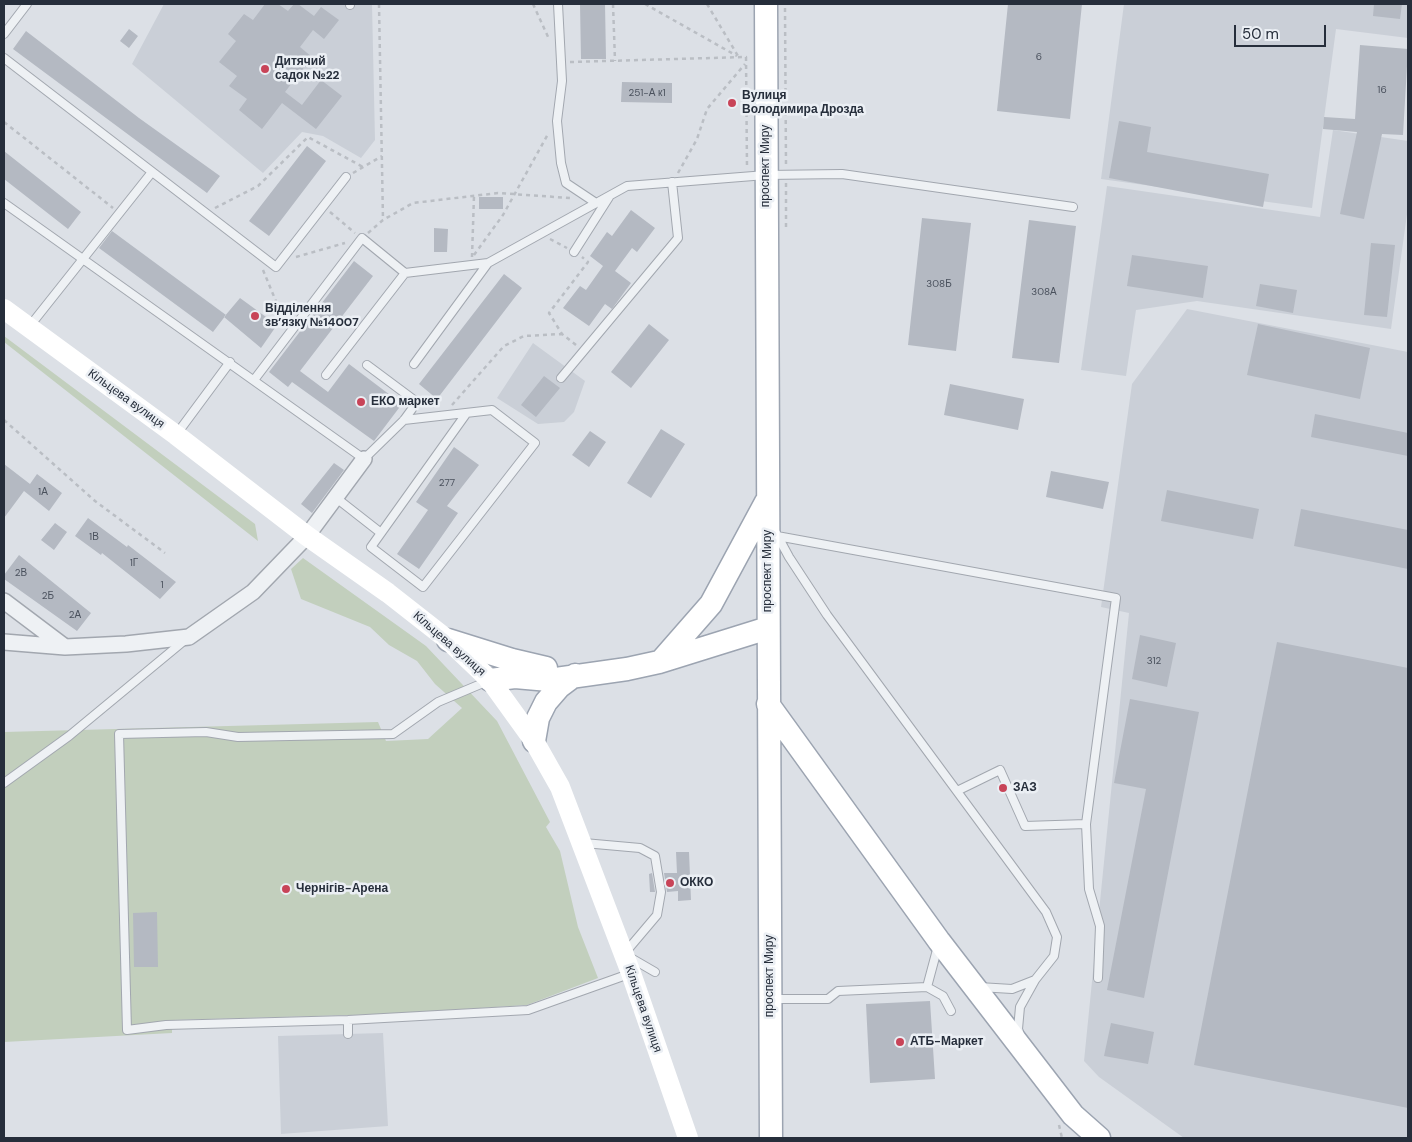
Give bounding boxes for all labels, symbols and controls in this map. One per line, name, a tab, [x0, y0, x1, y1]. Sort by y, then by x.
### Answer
scale bar	[1237, 15, 1330, 47]
text: 50 m	[1242, 24, 1279, 44]
house number: 6	[1036, 51, 1042, 63]
place label: Дитячий садок №22	[275, 55, 339, 83]
marker: Дитячий садок №22	[259, 63, 271, 75]
house number: 16	[1377, 84, 1387, 96]
house number: 251-А к1	[628, 87, 666, 99]
place label: Вулиця Володимира Дрозда	[742, 89, 864, 117]
marker: Вулиця Володимира Дрозда	[726, 97, 738, 109]
street label: проспект Миру	[759, 125, 773, 207]
house number: 308Б	[926, 278, 952, 290]
house number: 308А	[1031, 286, 1057, 298]
place label: Відділення зв’язку №14007	[265, 302, 359, 330]
marker: Відділення зв’язку №14007	[249, 310, 261, 322]
street label: Кільцева вулиця	[85, 366, 167, 432]
place label: ЕКО маркет	[371, 395, 440, 409]
marker: ЕКО маркет	[355, 396, 367, 408]
house number: 277	[439, 477, 455, 489]
house number: 1А	[38, 486, 48, 498]
street label: проспект Миру	[761, 530, 775, 612]
house number: 1В	[89, 531, 99, 543]
house number: 1Г	[130, 557, 138, 569]
house number: 2В	[15, 567, 27, 579]
house number: 1	[160, 579, 164, 591]
house number: 2Б	[42, 590, 54, 602]
house number: 2А	[69, 609, 81, 621]
street label: Кільцева вулиця	[410, 609, 488, 679]
house number: 312	[1147, 655, 1161, 667]
place label: ЗАЗ	[1013, 781, 1037, 795]
marker: ЗАЗ	[997, 782, 1009, 794]
place label: ОККО	[680, 876, 713, 890]
marker: ОККО	[664, 877, 676, 889]
place label: Чернігів-Арена	[296, 882, 388, 896]
marker: Чернігів-Арена	[280, 883, 292, 895]
street label: проспект Миру	[763, 935, 777, 1017]
street label: Кільцева вулиця	[621, 963, 665, 1055]
place label: АТБ-Маркет	[910, 1035, 983, 1049]
marker: АТБ-Маркет	[894, 1036, 906, 1048]

